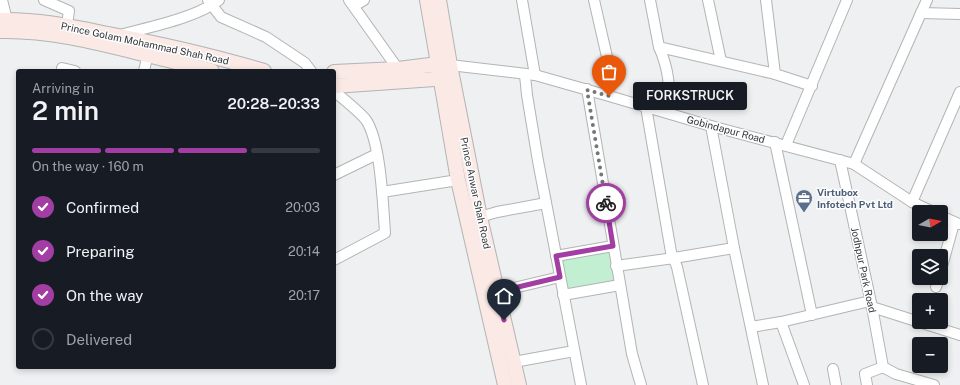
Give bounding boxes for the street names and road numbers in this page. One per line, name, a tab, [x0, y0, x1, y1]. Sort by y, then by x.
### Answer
street label: Prince Golam Mohammad Shah Road	[60, 19, 230, 67]
street label: Gobindapur Road	[686, 113, 767, 145]
street label: Prince Anwar Shah Road	[458, 136, 494, 250]
street label: Jodhpur Park Road	[849, 226, 879, 314]

